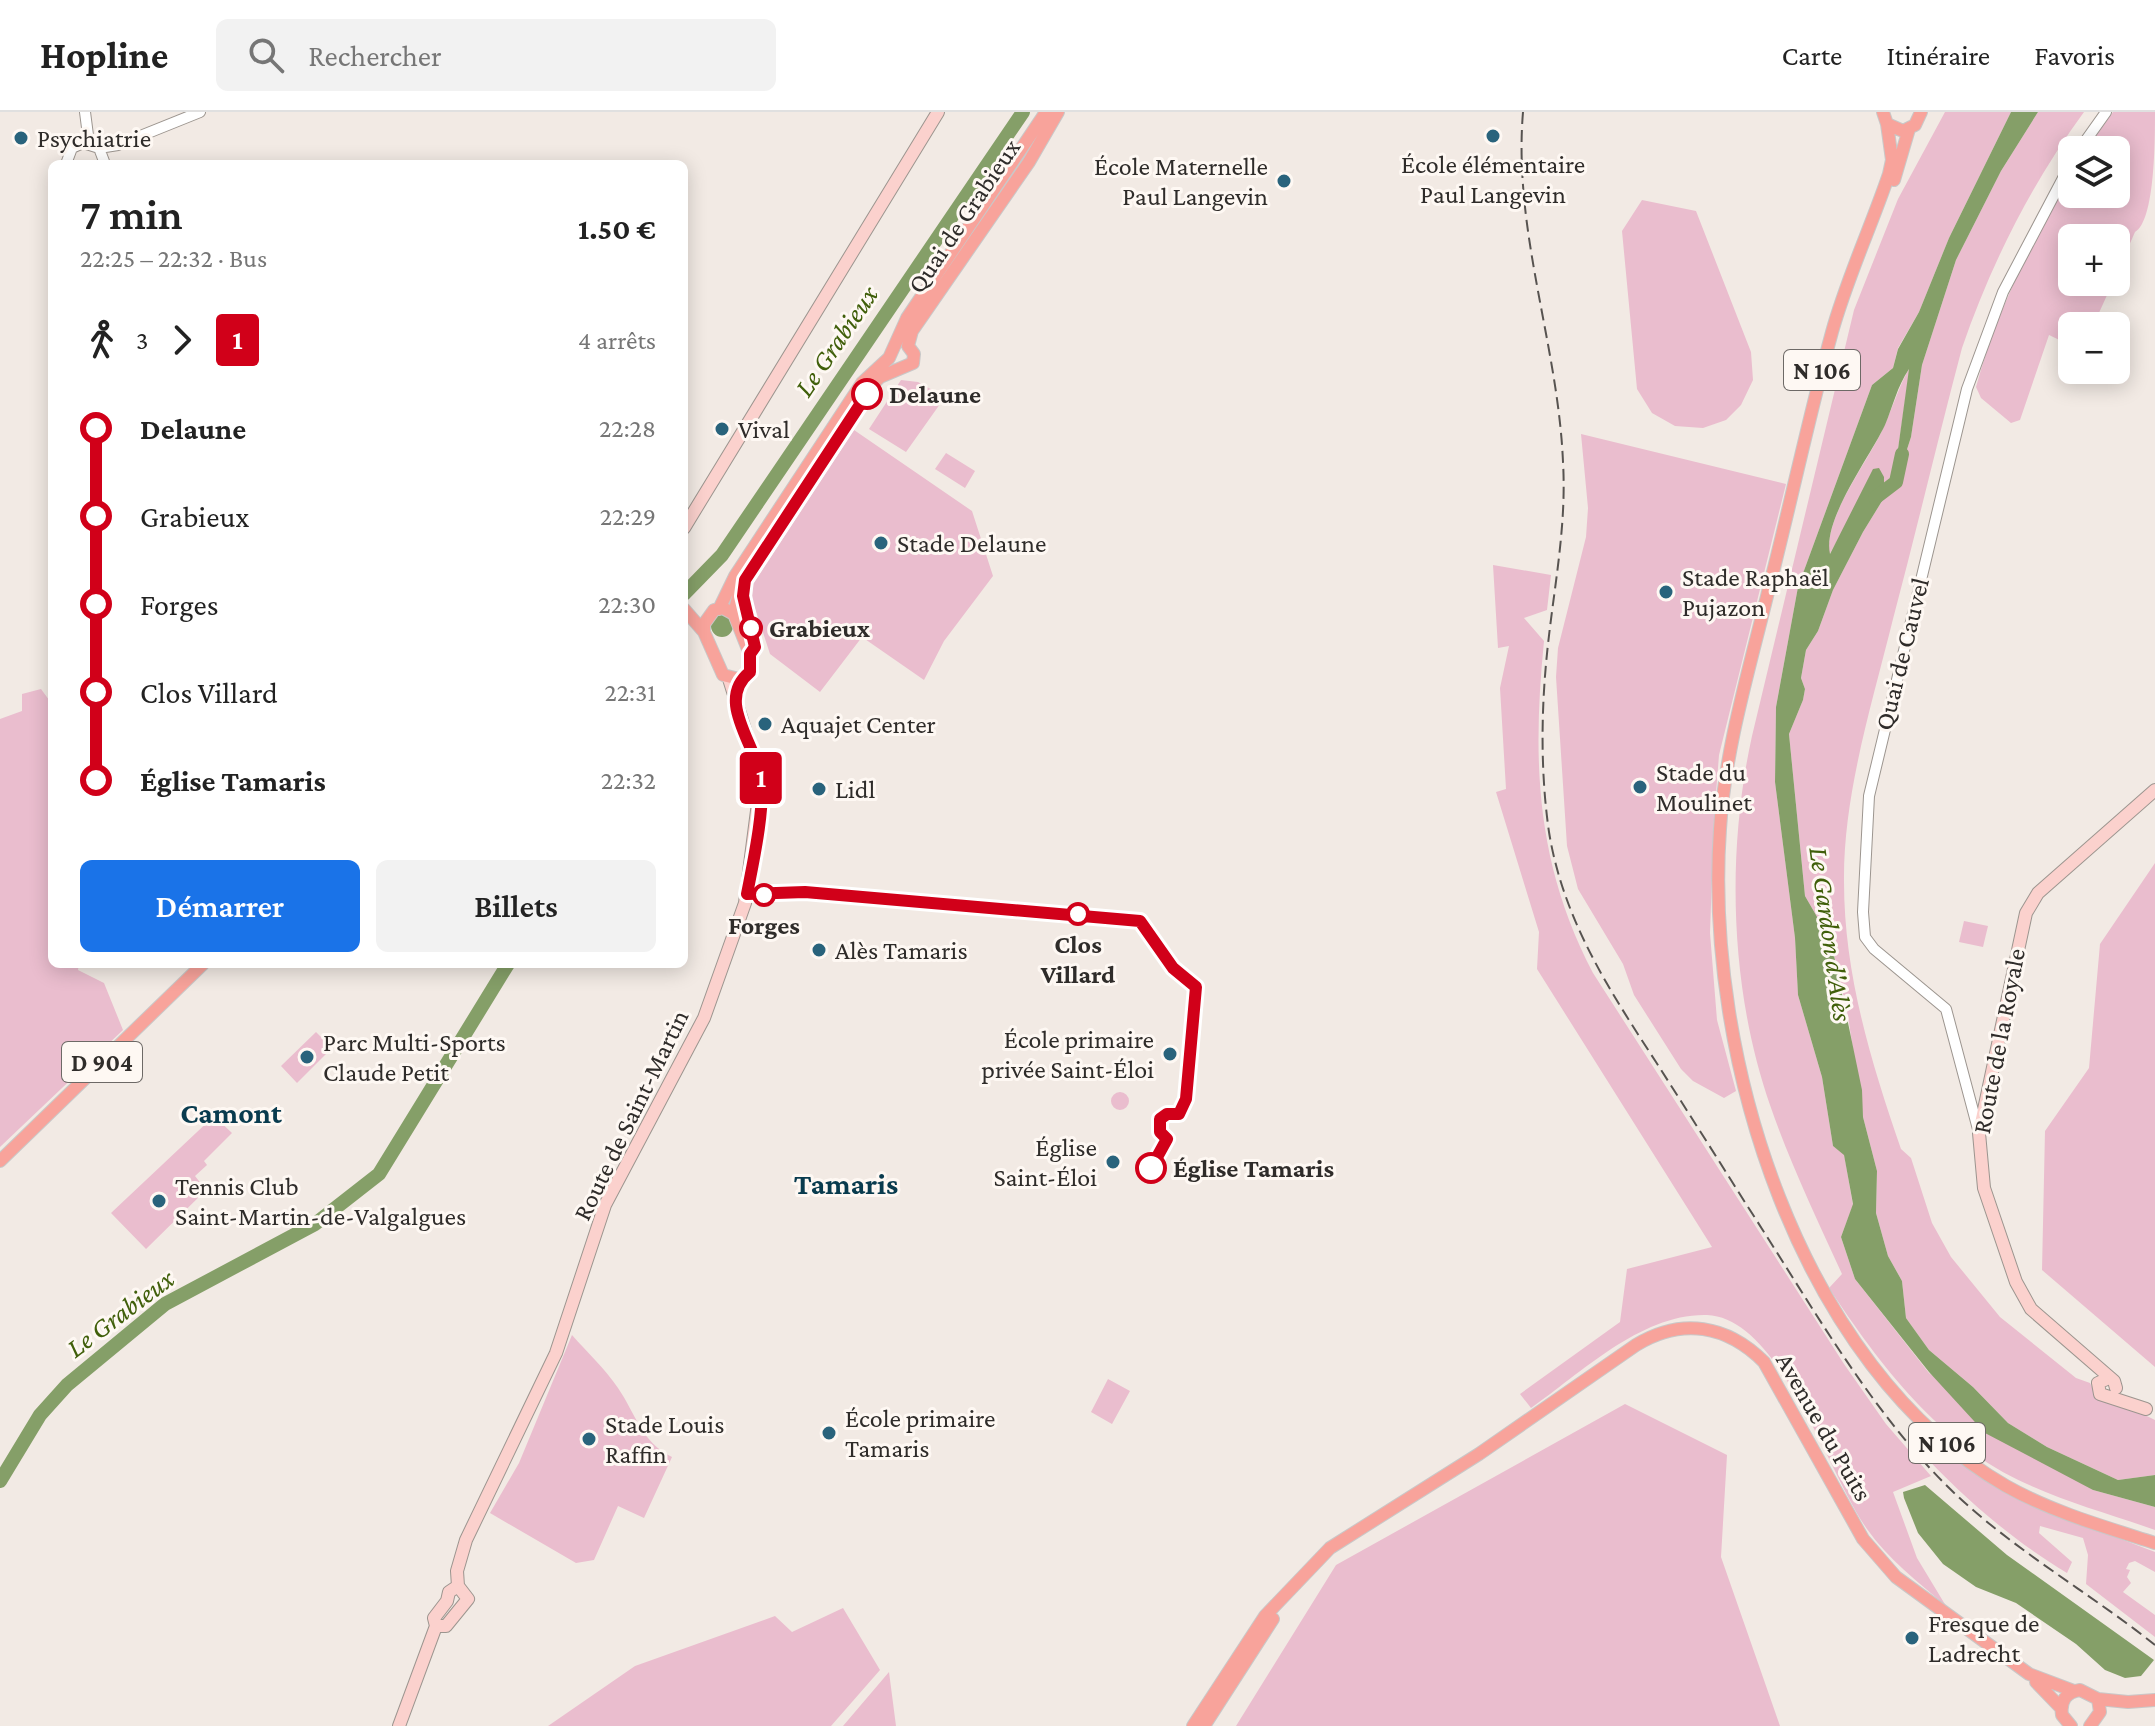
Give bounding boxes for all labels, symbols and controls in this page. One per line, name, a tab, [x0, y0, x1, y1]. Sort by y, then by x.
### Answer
search box	[216, 19, 776, 91]
icon: search	[244, 33, 288, 77]
text: Hopline	[40, 34, 168, 76]
text: Rechercher	[308, 39, 442, 72]
text: Carte	[1782, 40, 1842, 71]
text: Itinéraire	[1886, 40, 1990, 71]
text: Favoris	[2034, 40, 2115, 71]
place label: Psychiatrie	[37, 124, 151, 153]
marker: École élémentaire Paul Langevin	[1484, 127, 1502, 145]
marker: Psychiatrie	[12, 129, 30, 147]
street label: Quai de Grabieux	[902, 133, 1026, 299]
map controls	[2058, 136, 2130, 384]
button: layers	[2058, 136, 2130, 208]
place label: École élémentaire Paul Langevin	[1401, 150, 1585, 209]
place label: École Maternelle Paul Langevin	[1094, 152, 1268, 211]
marker: École Maternelle Paul Langevin	[1275, 172, 1293, 190]
text: 7 min	[80, 190, 183, 238]
text: 1.50 €	[578, 212, 656, 245]
button: +	[2058, 224, 2130, 296]
text: 22:25 – 22:32 · Bus	[80, 244, 267, 273]
water label: Le Grabieux	[788, 279, 885, 402]
button: −	[2058, 312, 2130, 384]
icon: walk	[80, 318, 124, 362]
icon: forward	[160, 318, 204, 362]
text: 1	[232, 324, 243, 355]
text: 3	[136, 326, 148, 355]
text: 4 arrêts	[578, 326, 656, 355]
road number: N 106	[1784, 350, 1860, 390]
marker: Delaune	[852, 379, 882, 409]
place label: Delaune	[889, 380, 981, 409]
text: Delaune	[140, 412, 246, 445]
text: 22:28	[599, 414, 656, 443]
place label: Vival	[738, 415, 790, 444]
marker: Vival	[713, 420, 731, 438]
text: Grabieux	[140, 500, 249, 533]
text: 22:29	[600, 502, 656, 531]
place label: Stade Delaune	[897, 529, 1046, 558]
marker: Stade Delaune	[872, 534, 890, 552]
place label: Stade Raphaël Pujazon	[1682, 563, 1829, 622]
street label: Quai de Cauvel	[1869, 575, 1935, 733]
marker: Stade Raphaël Pujazon	[1657, 583, 1675, 601]
text: Forges	[140, 588, 218, 621]
text: 22:30	[598, 590, 656, 619]
place label: Grabieux	[769, 614, 871, 643]
marker: Grabieux	[740, 617, 762, 639]
text: Clos Villard	[140, 676, 278, 709]
text: 22:31	[604, 678, 656, 707]
place label: Aquajet Center	[781, 710, 936, 739]
marker: Aquajet Center	[756, 715, 774, 733]
line badge: 1	[735, 752, 787, 804]
place label: Stade du Moulinet	[1656, 758, 1752, 817]
text: 1	[756, 762, 766, 793]
text: Église Tamaris	[140, 764, 326, 797]
text: 22:32	[601, 766, 656, 795]
place label: Lidl	[835, 775, 875, 804]
marker: Stade du Moulinet	[1631, 778, 1649, 796]
marker: Lidl	[810, 780, 828, 798]
water label: Le Gardon d'Alès	[1803, 845, 1859, 1024]
button: Démarrer	[80, 860, 360, 952]
button: Billets	[376, 860, 656, 952]
marker: Forges	[753, 884, 775, 906]
marker: Clos Villard	[1067, 903, 1089, 925]
place label: Forges	[728, 911, 800, 940]
place label: Clos Villard	[1040, 930, 1115, 989]
place label: Alès Tamaris	[835, 936, 968, 965]
marker: Alès Tamaris	[810, 941, 828, 959]
street label: Route de la Royale	[1967, 946, 2031, 1136]
street label: Route de Saint-Martin	[567, 1005, 695, 1225]
place label: École primaire privée Saint-Éloi	[981, 1025, 1154, 1084]
place label: Parc Multi-Sports Claude Petit	[323, 1028, 506, 1087]
road number: D 904	[62, 1042, 142, 1082]
marker: École primaire privée Saint-Éloi	[1161, 1045, 1179, 1063]
marker: Parc Multi-Sports Claude Petit	[298, 1048, 316, 1066]
district label: Camont	[180, 1096, 282, 1129]
place label: Église Saint-Éloi	[993, 1133, 1097, 1192]
marker: Église Saint-Éloi	[1104, 1153, 1122, 1171]
marker: Église Tamaris	[1136, 1153, 1166, 1183]
place label: Église Tamaris	[1173, 1154, 1334, 1183]
district label: Tamaris	[794, 1167, 898, 1200]
place label: Tennis Club Saint-Martin-de-Valgalgues	[175, 1172, 466, 1231]
marker: Tennis Club Saint-Martin-de-Valgalgues	[150, 1192, 168, 1210]
water label: Le Grabieux	[60, 1262, 181, 1363]
street label: Avenue du Puits	[1770, 1348, 1878, 1506]
place label: École primaire Tamaris	[845, 1404, 995, 1463]
place label: Stade Louis Raffin	[605, 1410, 724, 1469]
road number: N 106	[1909, 1423, 1985, 1463]
marker: École primaire Tamaris	[820, 1424, 838, 1442]
marker: Stade Louis Raffin	[580, 1430, 598, 1448]
place label: Fresque de Ladrecht	[1928, 1609, 2040, 1668]
marker: Fresque de Ladrecht	[1903, 1629, 1921, 1647]

